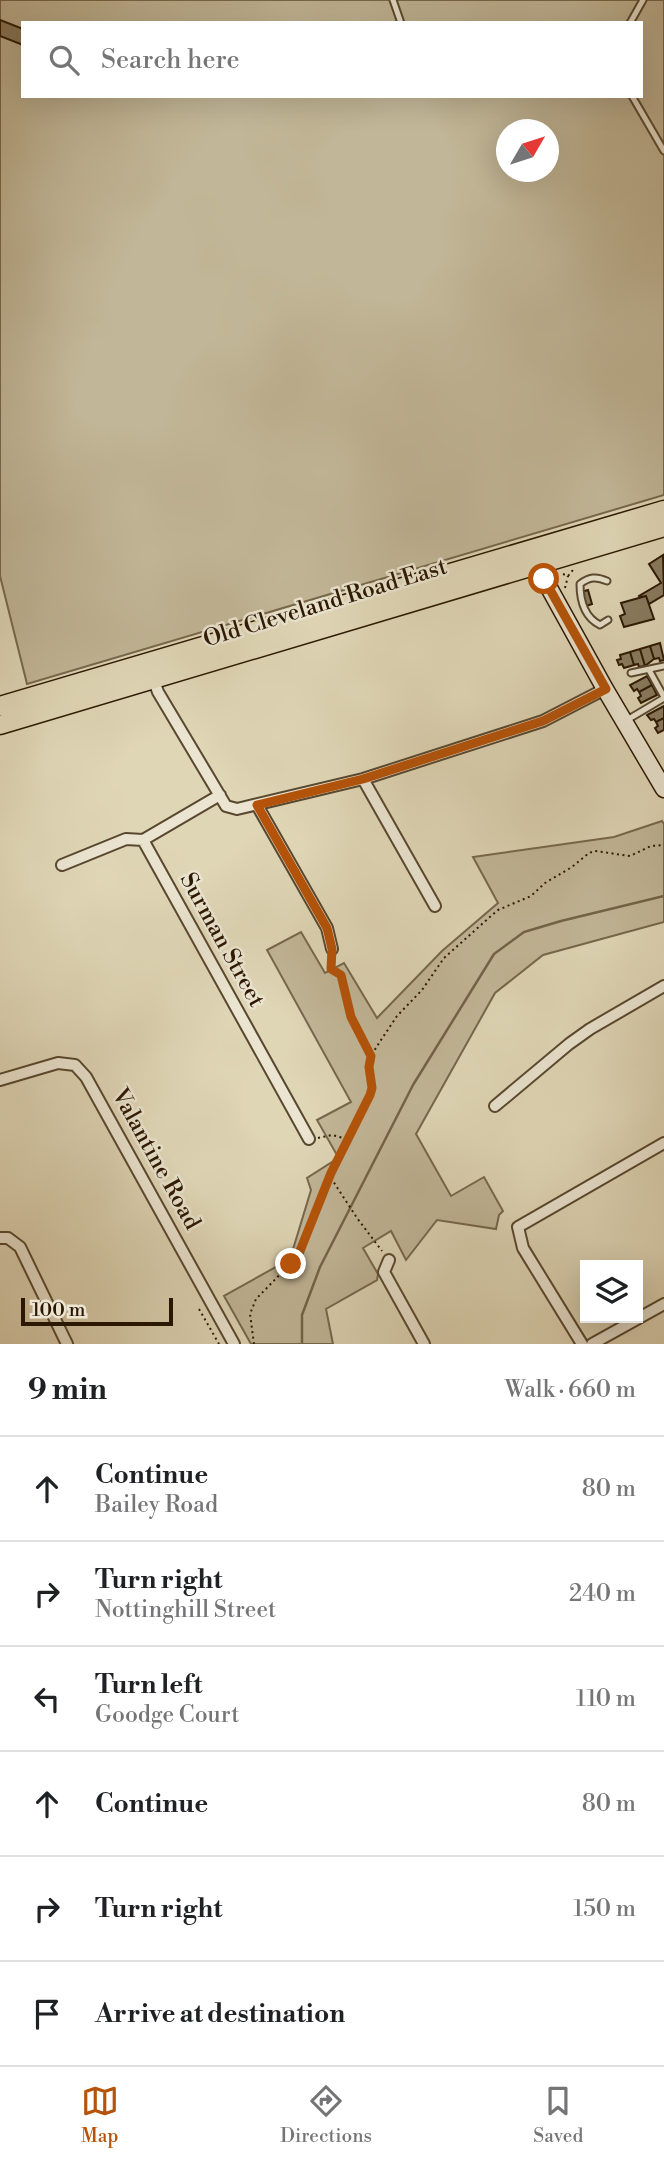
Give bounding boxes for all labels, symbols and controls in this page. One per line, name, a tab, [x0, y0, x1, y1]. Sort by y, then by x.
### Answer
search box	[21, 21, 643, 98]
icon: search	[45, 41, 83, 79]
text: Search here	[101, 44, 240, 76]
north arrow	[496, 119, 559, 182]
street label: Old Cleveland Road East	[200, 553, 450, 653]
route start	[528, 563, 559, 594]
street label: Surman Street	[174, 868, 270, 1012]
street label: Valantine Road	[105, 1082, 206, 1235]
route end	[275, 1248, 306, 1279]
map controls	[580, 1260, 643, 1323]
button: layers	[580, 1260, 643, 1323]
scale bar	[21, 1295, 173, 1327]
text: 100 m	[32, 1298, 85, 1322]
text: 9 min	[28, 1371, 107, 1409]
text: Walk · 660 m	[505, 1376, 636, 1404]
text: Continue	[95, 1459, 208, 1491]
icon: ahead	[28, 1470, 66, 1508]
text: 80 m	[582, 1475, 636, 1503]
text: Bailey Road	[95, 1491, 218, 1519]
text: Turn right	[95, 1564, 223, 1596]
icon: right	[28, 1575, 66, 1613]
text: 240 m	[569, 1580, 636, 1608]
text: Nottinghill Street	[95, 1596, 276, 1624]
text: Turn left	[95, 1669, 203, 1701]
icon: left	[28, 1680, 66, 1718]
text: 110 m	[576, 1685, 636, 1713]
text: Goodge Court	[95, 1701, 239, 1729]
icon: ahead	[28, 1785, 66, 1823]
text: Continue	[95, 1788, 208, 1820]
text: 80 m	[582, 1790, 636, 1818]
icon: right	[28, 1890, 66, 1928]
text: Turn right	[95, 1893, 223, 1925]
text: 150 m	[573, 1895, 636, 1923]
icon: arrive	[28, 1995, 66, 2033]
text: Arrive at destination	[95, 1998, 345, 2030]
tab: Map	[81, 2082, 119, 2148]
tab: Directions	[280, 2082, 372, 2148]
tab: Saved	[533, 2082, 583, 2148]

